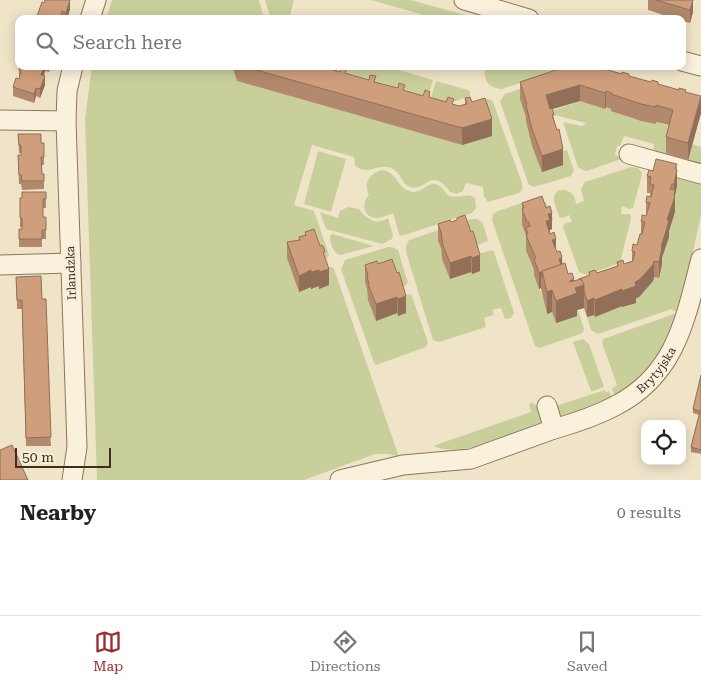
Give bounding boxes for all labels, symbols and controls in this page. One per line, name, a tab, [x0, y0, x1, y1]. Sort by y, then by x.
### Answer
search box	[15, 15, 686, 70]
icon: search	[33, 29, 61, 57]
text: Search here	[73, 31, 182, 54]
street label: Irlandzka	[63, 245, 79, 300]
street label: Brytyjska	[634, 344, 679, 396]
map controls	[641, 420, 686, 465]
button: locate	[641, 420, 686, 465]
scale bar	[15, 445, 111, 468]
text: 50 m	[22, 449, 54, 465]
text: Nearby	[20, 501, 96, 525]
text: 0 results	[617, 503, 681, 522]
tab: Map	[93, 628, 123, 674]
tab: Directions	[310, 628, 380, 674]
tab: Saved	[567, 628, 608, 674]

